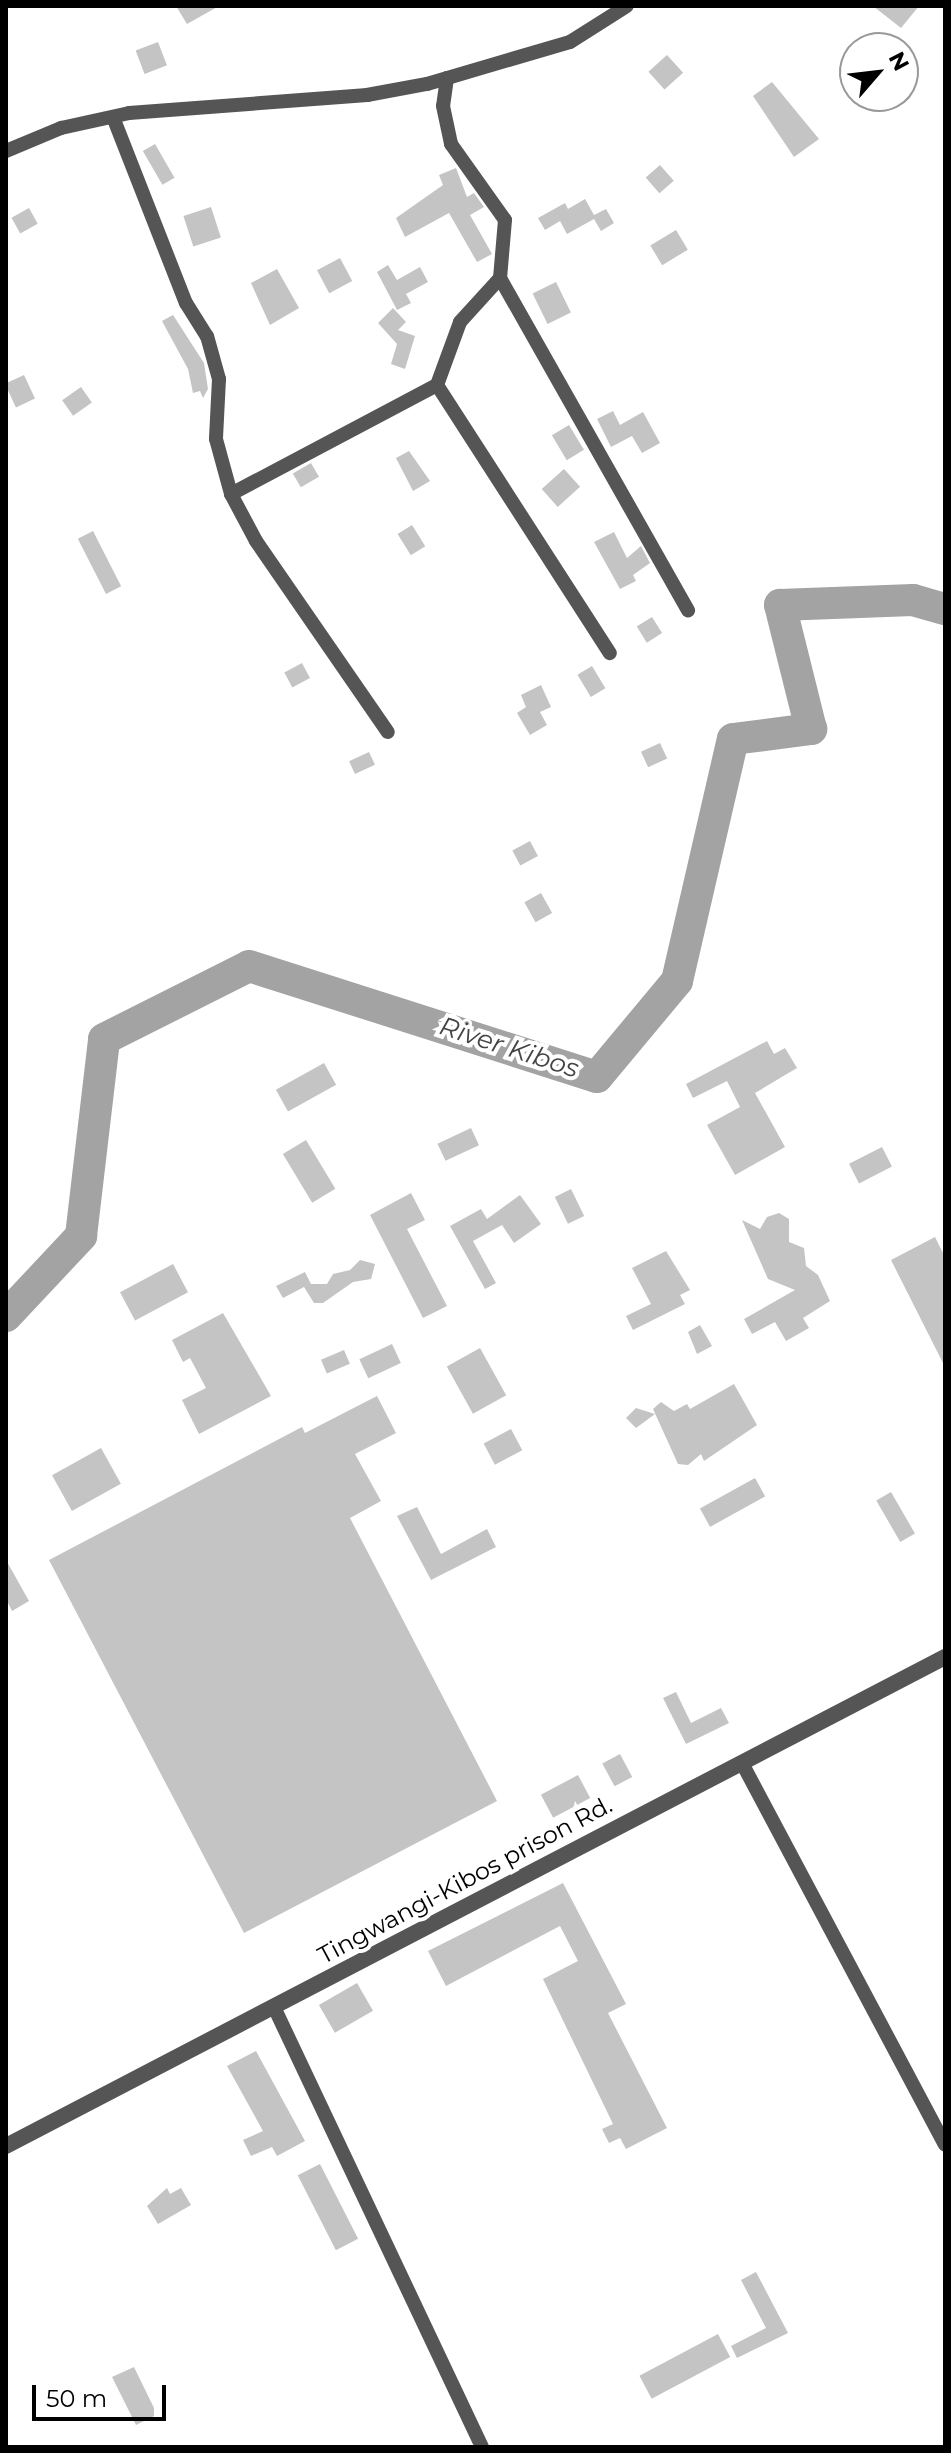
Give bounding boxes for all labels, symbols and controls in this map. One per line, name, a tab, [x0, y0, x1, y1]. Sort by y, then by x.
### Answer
north arrow	[839, 32, 919, 112]
text: N	[883, 47, 915, 76]
water label: River Kibos	[435, 1011, 583, 1085]
street label: Tingwangi-Kibos prison Rd.	[313, 1790, 617, 1970]
scale bar	[36, 2369, 170, 2419]
text: 50 m	[46, 2384, 107, 2413]

